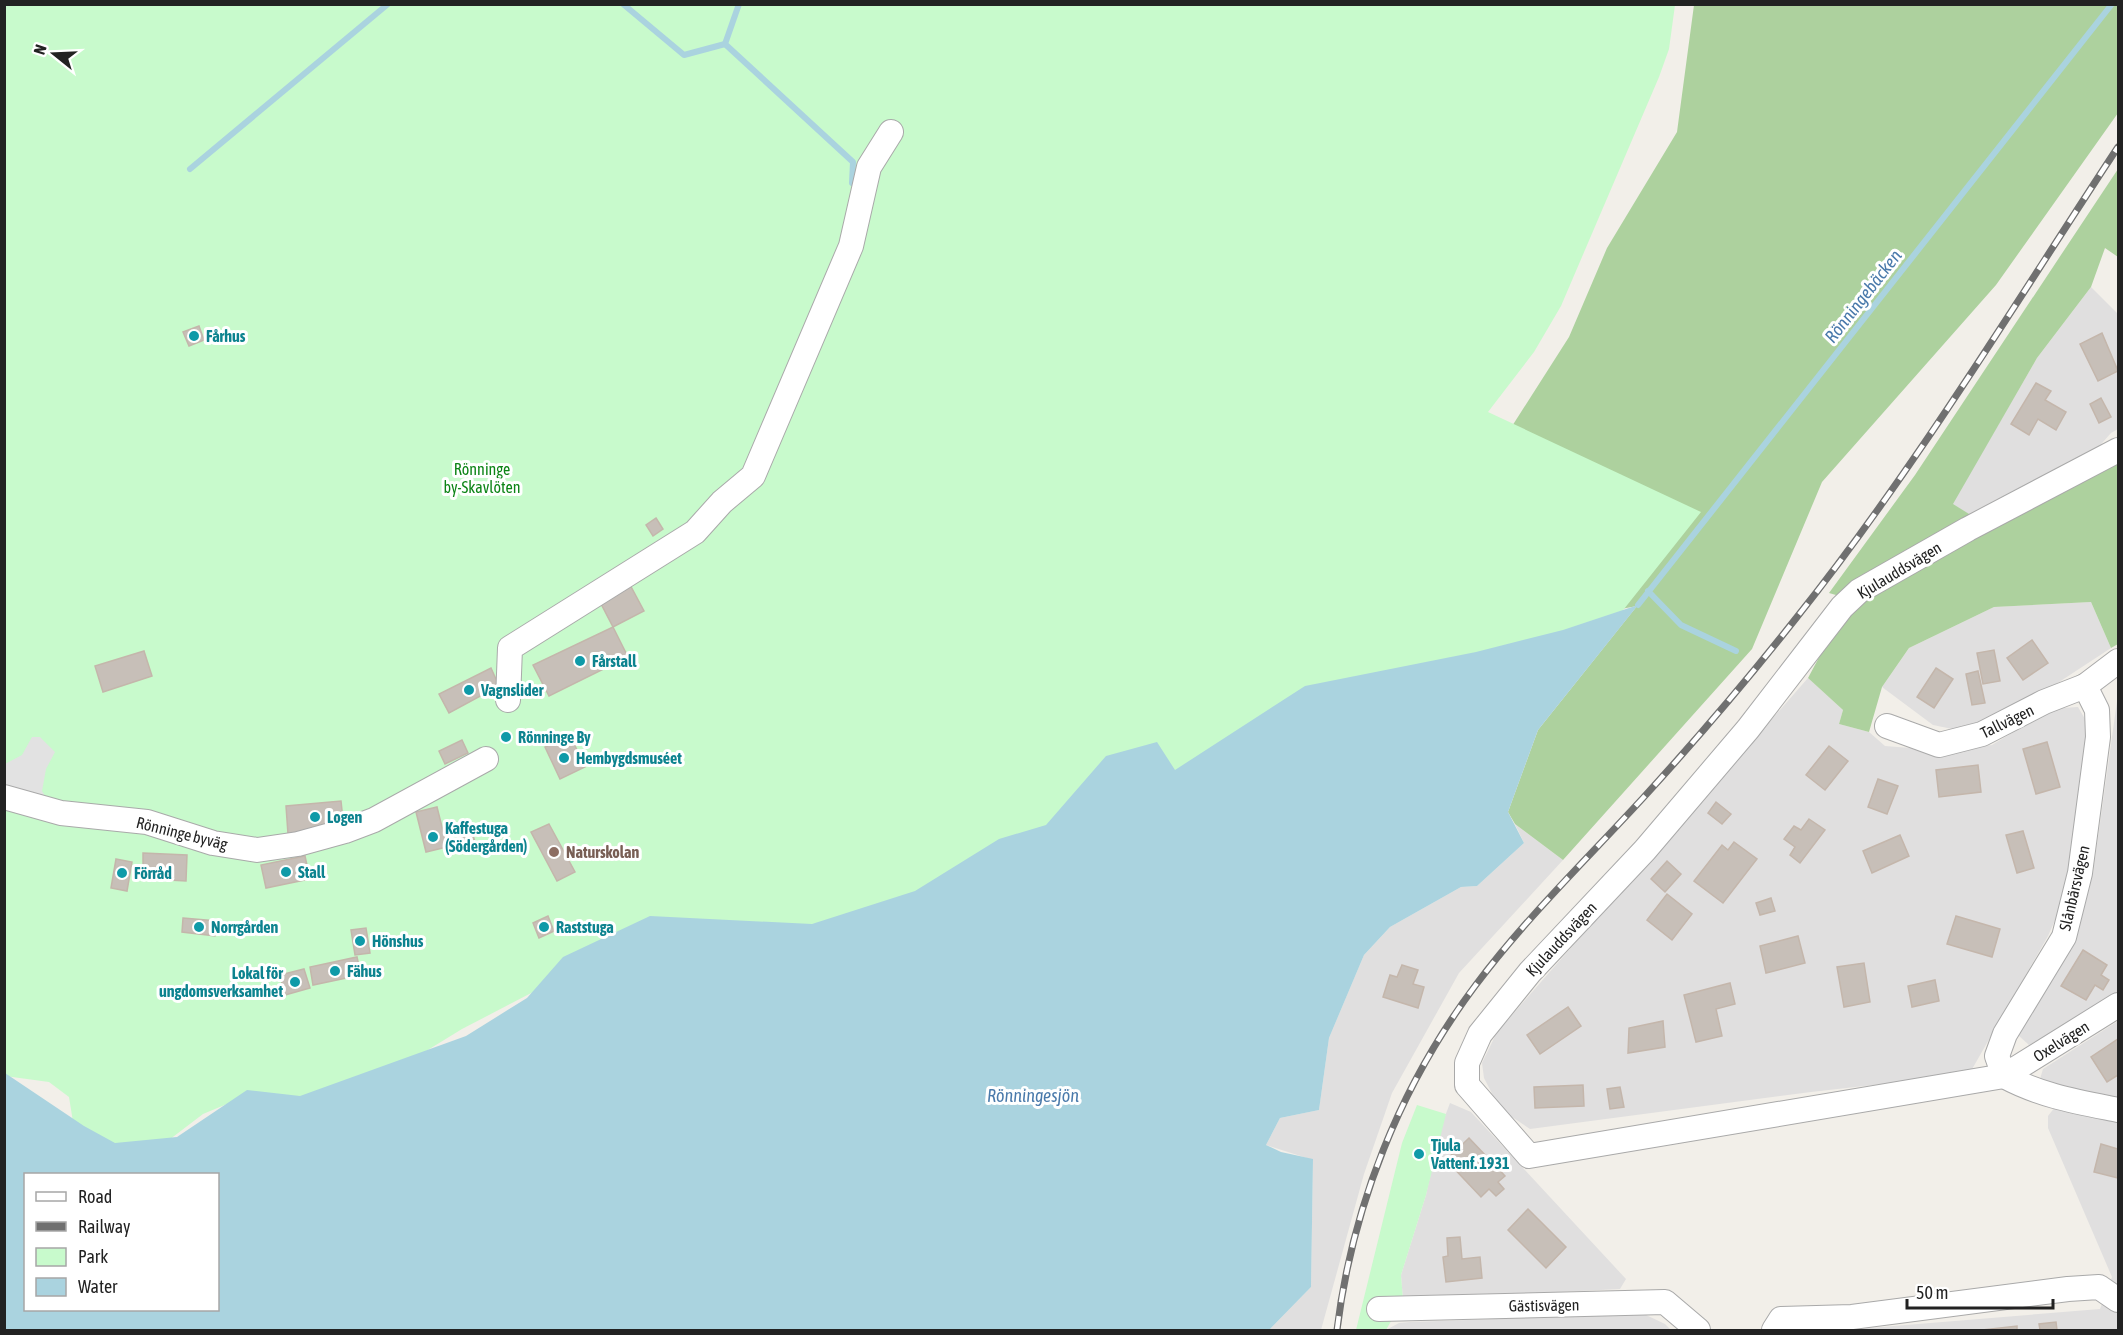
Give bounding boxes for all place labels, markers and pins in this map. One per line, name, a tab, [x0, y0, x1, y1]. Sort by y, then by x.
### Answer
place label: Fårhus	[206, 327, 246, 345]
marker: Fårhus	[187, 329, 201, 343]
place label: Fårstall	[592, 652, 637, 670]
marker: Fårstall	[573, 654, 587, 668]
place label: Vagnslider	[480, 681, 544, 699]
marker: Vagnslider	[462, 683, 476, 697]
place label: Rönninge By	[518, 728, 591, 746]
marker: Rönninge By	[499, 730, 513, 744]
place label: Hembygdsmuséet	[576, 749, 682, 767]
marker: Hembygdsmuséet	[557, 751, 571, 765]
place label: Logen	[327, 808, 363, 826]
marker: Logen	[308, 810, 322, 824]
place label: Kaffestuga (Södergården)	[445, 819, 527, 855]
marker: Kaffestuga (Södergården)	[426, 830, 440, 844]
place label: Naturskolan	[566, 843, 640, 861]
marker: Naturskolan	[547, 845, 561, 859]
place label: Stall	[298, 863, 326, 881]
place label: Förråd	[134, 864, 172, 882]
marker: Stall	[279, 865, 293, 879]
marker: Förråd	[115, 866, 129, 880]
place label: Norrgården	[211, 918, 278, 936]
place label: Raststuga	[556, 918, 614, 936]
marker: Norrgården	[192, 920, 206, 934]
marker: Raststuga	[537, 920, 551, 934]
place label: Hönshus	[372, 932, 424, 950]
marker: Hönshus	[353, 934, 367, 948]
place label: Fähus	[347, 962, 382, 980]
place label: Lokal för ungdomsverksamhet	[159, 964, 283, 1000]
marker: Fähus	[328, 964, 342, 978]
marker: Lokal för ungdomsverksamhet	[288, 975, 302, 989]
place label: Tjula Vattenf. 1931	[1430, 1136, 1510, 1172]
marker: Tjula Vattenf. 1931	[1412, 1147, 1426, 1161]

